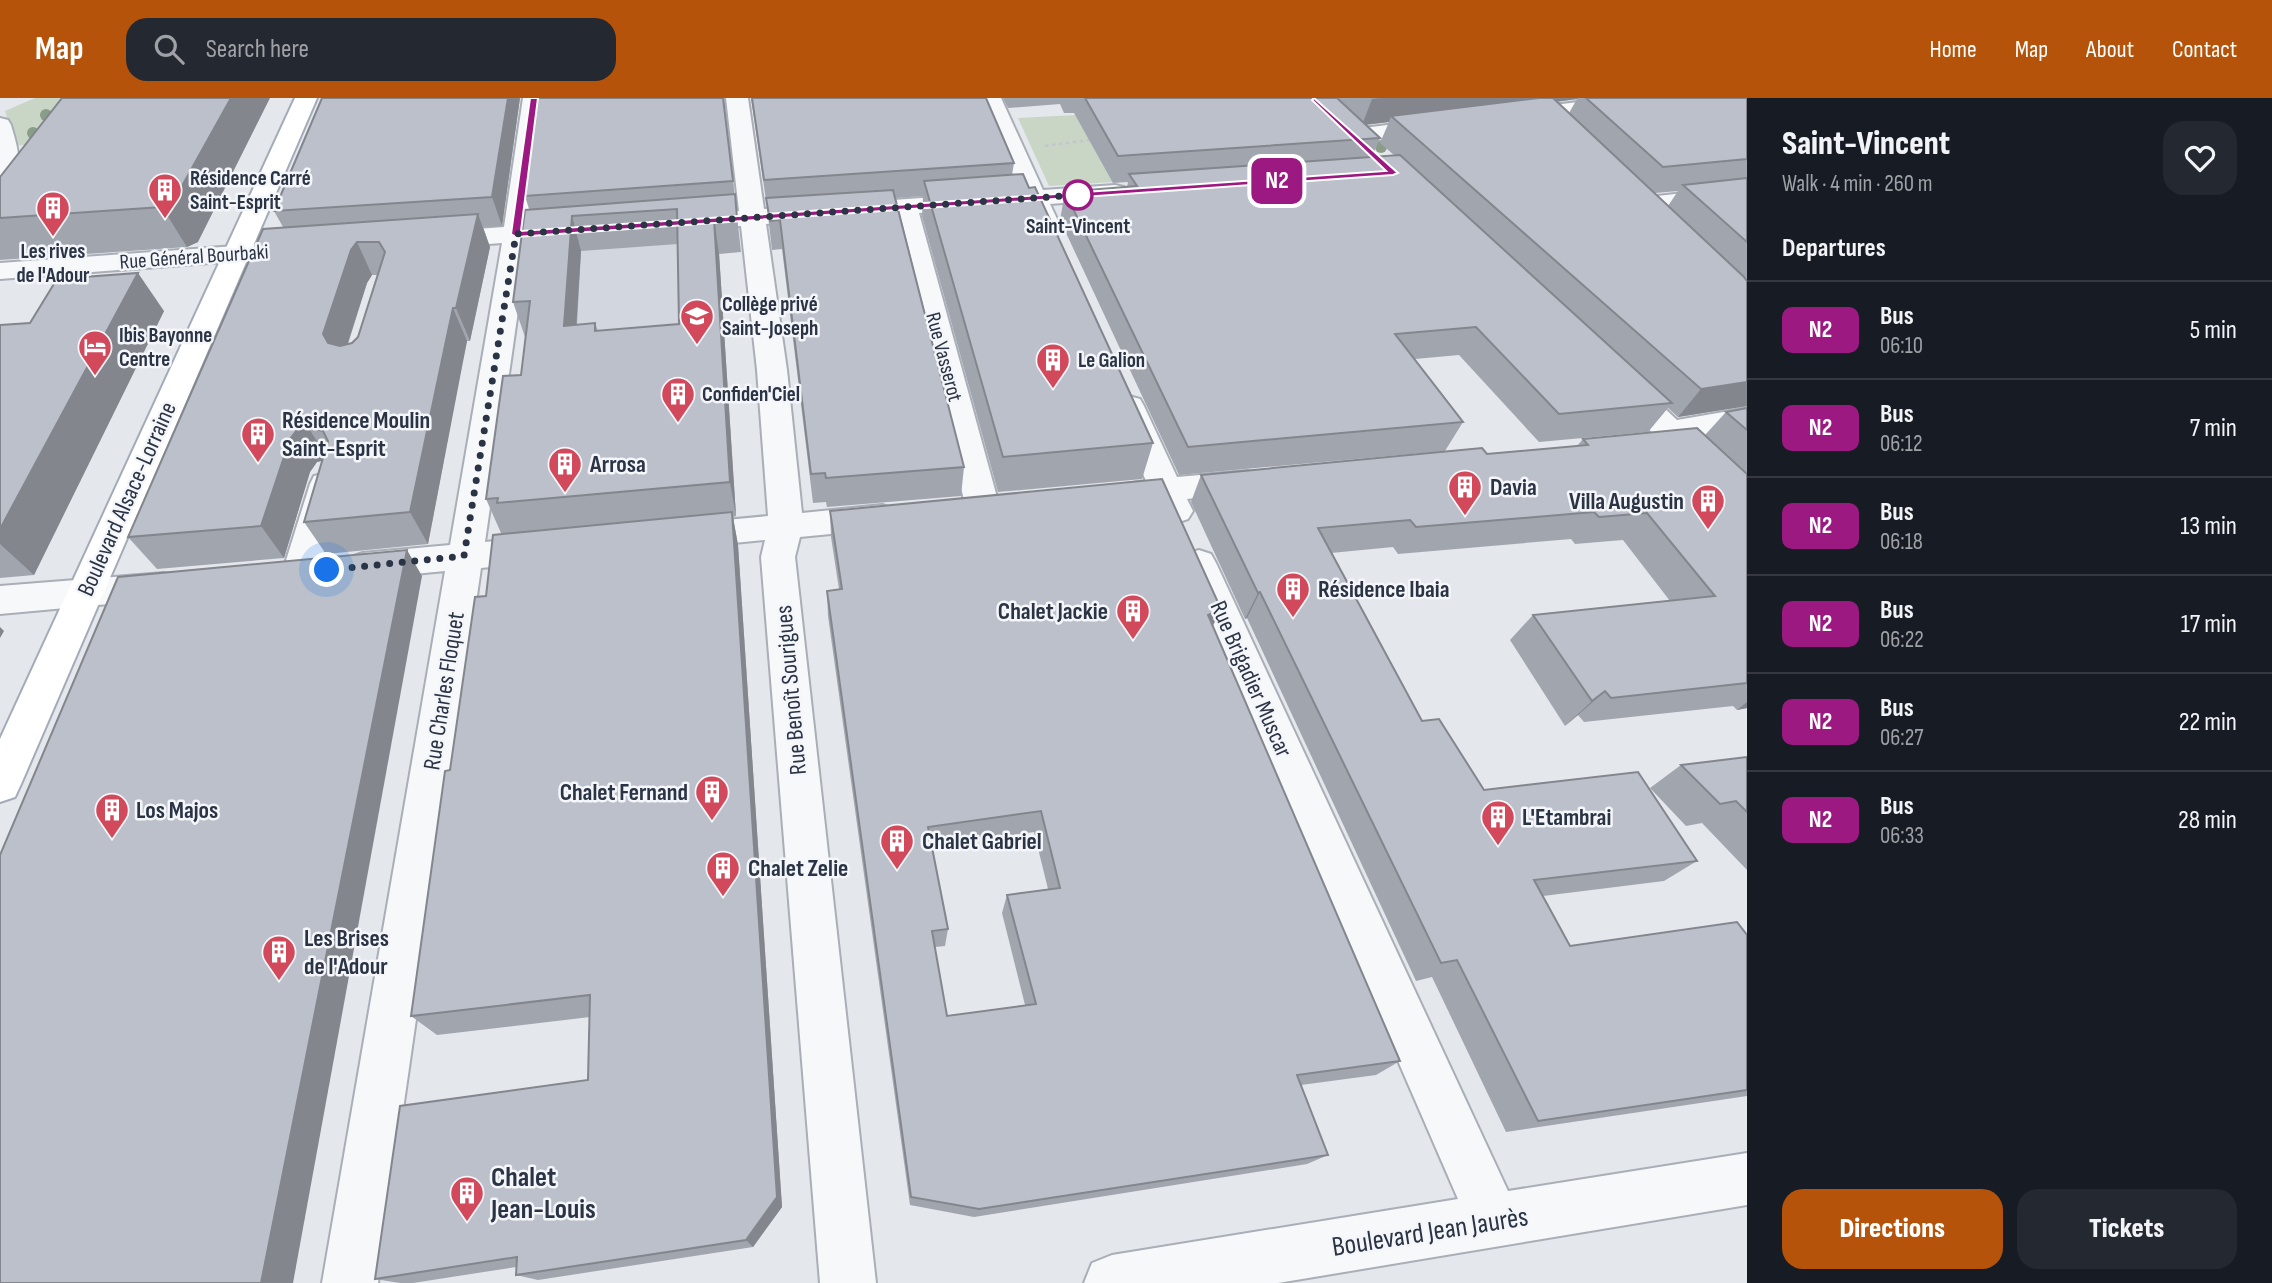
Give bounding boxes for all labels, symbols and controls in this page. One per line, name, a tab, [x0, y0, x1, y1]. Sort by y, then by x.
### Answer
search box	[126, 18, 616, 81]
text: Map	[35, 29, 84, 69]
icon: search	[150, 30, 188, 68]
text: Search here	[206, 34, 309, 65]
text: Home	[1929, 35, 1977, 64]
text: Map	[2015, 35, 2048, 64]
text: About	[2086, 35, 2134, 64]
text: Contact	[2172, 35, 2237, 64]
button: heart	[2163, 121, 2237, 195]
text: Saint-Vincent	[1782, 124, 1950, 164]
line badge: N2	[1246, 158, 1308, 204]
place label: Résidence Carré Saint-Esprit	[190, 166, 311, 215]
text: N2	[1265, 166, 1289, 195]
text: Walk · 4 min · 260 m	[1782, 170, 1932, 198]
building icon: Résidence Carré Saint-Esprit	[146, 171, 184, 220]
marker: Saint-Vincent	[1063, 180, 1093, 210]
building icon: Les rives de l'Adour	[34, 189, 72, 238]
place label: Saint-Vincent	[1026, 214, 1130, 239]
text: Departures	[1782, 233, 1886, 264]
place label: Les rives de l'Adour	[16, 239, 90, 288]
street label: Rue Général Bourbaki	[119, 239, 269, 275]
place label: Collège privé Saint-Joseph	[722, 292, 818, 341]
school or university icon: Collège privé Saint-Joseph	[678, 297, 716, 346]
text: Bus	[1880, 301, 1914, 332]
street label: Rue Vasserot	[920, 310, 968, 404]
text: N2	[1809, 315, 1832, 344]
text: 5 min	[2190, 315, 2237, 346]
place label: Ibis Bayonne Centre	[119, 323, 212, 372]
hotel icon: Ibis Bayonne Centre	[76, 328, 114, 377]
text: 06:10	[1880, 332, 1923, 360]
building icon: Le Galion	[1034, 341, 1072, 390]
place label: Le Galion	[1078, 348, 1145, 373]
building icon: Confiden'Ciel	[659, 375, 697, 424]
place label: Confiden'Ciel	[702, 382, 800, 407]
street label: Boulevard Alsace-Lorraine	[71, 397, 183, 601]
text: Bus	[1880, 399, 1914, 430]
place label: Résidence Moulin Saint-Esprit	[282, 406, 430, 463]
text: N2	[1809, 413, 1832, 442]
text: 7 min	[2190, 413, 2237, 444]
building icon: Résidence Moulin Saint-Esprit	[239, 415, 277, 464]
text: 06:12	[1880, 430, 1922, 458]
building icon: Arrosa	[546, 445, 584, 494]
place label: Arrosa	[589, 450, 646, 479]
building icon: Davia	[1446, 468, 1484, 517]
place label: Davia	[1490, 473, 1537, 502]
building icon: Villa Augustin	[1689, 482, 1727, 531]
place label: Villa Augustin	[1569, 487, 1684, 516]
text: Bus	[1880, 497, 1914, 528]
text: N2	[1809, 511, 1832, 540]
text: 13 min	[2180, 511, 2237, 542]
text: 06:18	[1880, 528, 1923, 556]
your location	[309, 552, 344, 587]
building icon: Résidence Ibaia	[1274, 570, 1312, 619]
place label: Résidence Ibaia	[1318, 575, 1450, 604]
building icon: Chalet Jackie	[1114, 592, 1152, 641]
text: Bus	[1880, 595, 1914, 626]
street label: Rue Brigadier Muscar	[1204, 596, 1299, 762]
place label: Chalet Jackie	[998, 597, 1108, 626]
street label: Rue Benoît Sourigues	[769, 604, 813, 776]
text: N2	[1809, 609, 1832, 638]
text: 17 min	[2181, 609, 2237, 640]
street label: Rue Charles Floquet	[417, 610, 471, 772]
text: 06:22	[1880, 626, 1924, 654]
text: Bus	[1880, 693, 1914, 724]
text: N2	[1809, 707, 1832, 736]
text: 22 min	[2179, 707, 2237, 738]
text: 06:27	[1880, 724, 1923, 752]
building icon: Chalet Fernand	[693, 773, 731, 822]
place label: Chalet Fernand	[560, 778, 688, 807]
building icon: Los Majos	[93, 791, 131, 840]
text: Bus	[1880, 791, 1914, 822]
place label: Los Majos	[136, 796, 218, 825]
building icon: L'Etambrai	[1479, 798, 1517, 847]
place label: L'Etambrai	[1522, 803, 1611, 832]
text: N2	[1809, 805, 1832, 834]
text: 28 min	[2178, 805, 2237, 836]
building icon: Chalet Gabriel	[878, 822, 916, 871]
text: 06:33	[1880, 822, 1924, 850]
place label: Chalet Gabriel	[922, 827, 1042, 856]
building icon: Chalet Zelie	[704, 849, 742, 898]
place label: Chalet Zelie	[748, 854, 848, 883]
place label: Les Brises de l'Adour	[304, 924, 389, 981]
building icon: Les Brises de l'Adour	[260, 933, 298, 982]
place label: Chalet Jean-Louis	[490, 1161, 596, 1226]
building icon: Chalet Jean-Louis	[448, 1174, 486, 1223]
button: Directions	[1782, 1189, 2003, 1269]
button: Tickets	[2017, 1189, 2237, 1269]
street label: Boulevard Jean Jaurès	[1329, 1200, 1531, 1264]

